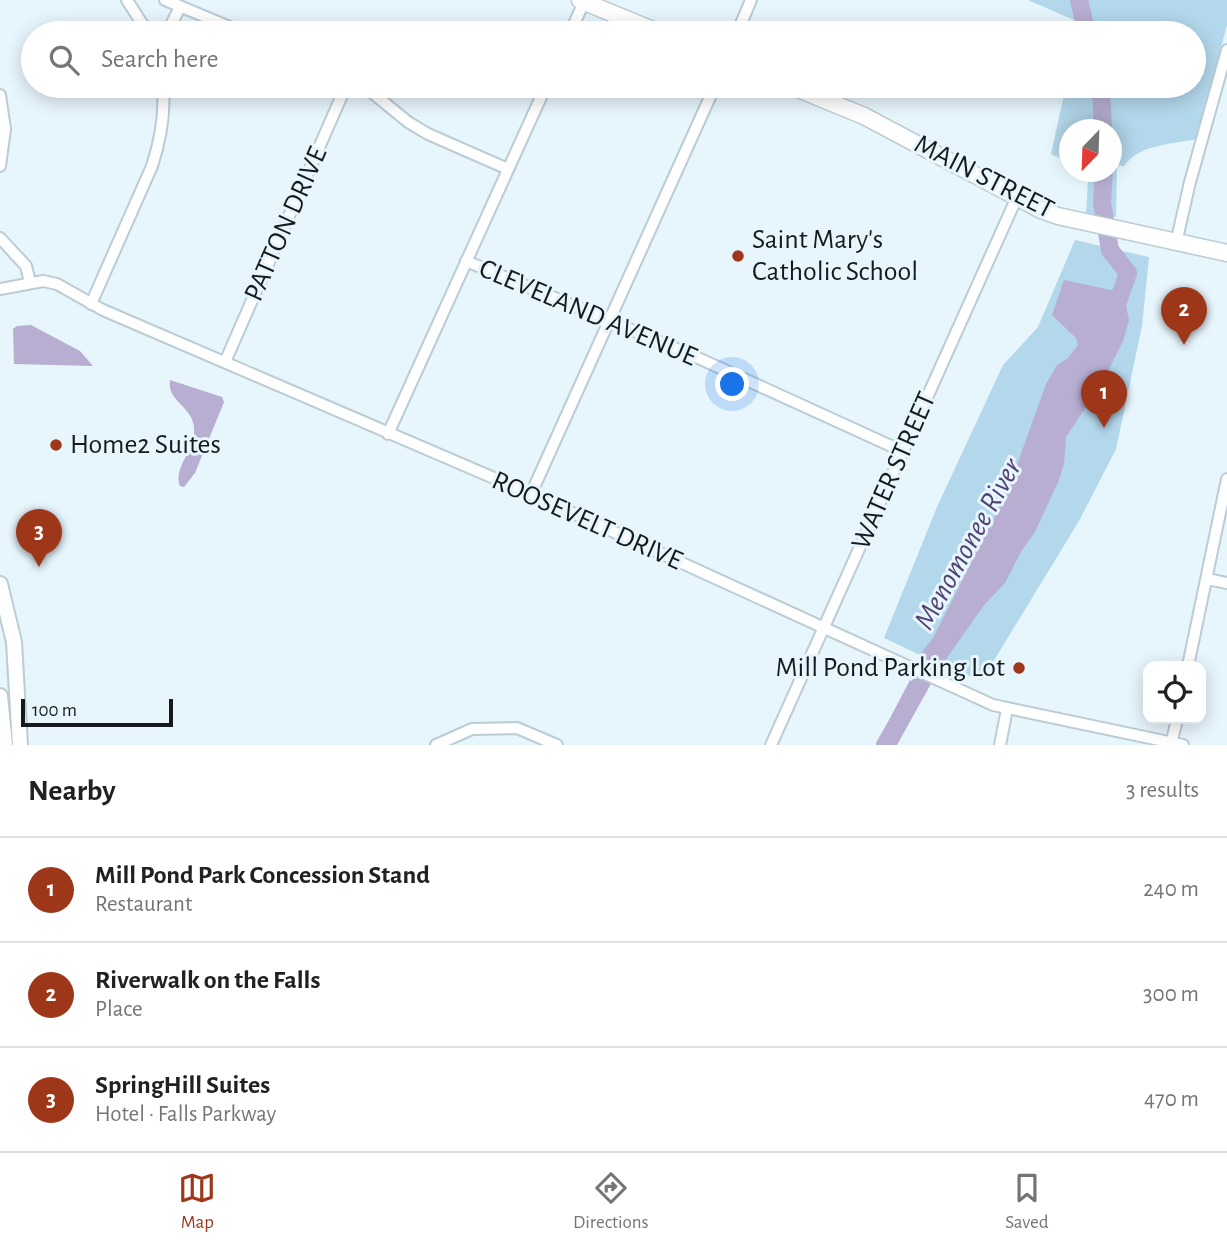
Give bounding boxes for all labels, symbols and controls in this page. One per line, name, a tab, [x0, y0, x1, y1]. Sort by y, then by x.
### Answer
search box	[21, 21, 1206, 98]
icon: search	[45, 41, 83, 79]
text: Search here	[101, 46, 219, 72]
north arrow	[1059, 119, 1122, 182]
street label: MAIN STREET	[910, 130, 1058, 224]
street label: PATTON DRIVE	[240, 143, 332, 305]
place label: Saint Mary's Catholic School	[752, 226, 918, 286]
marker: Saint Mary's Catholic School	[730, 248, 746, 264]
street label: CLEVELAND AVENUE	[475, 254, 701, 372]
pin: 2	[1161, 287, 1207, 345]
your location	[715, 367, 749, 401]
pin: 1	[1081, 370, 1127, 428]
street label: WATER STREET	[847, 388, 941, 554]
place label: Home2 Suites	[70, 431, 221, 459]
marker: Home2 Suites	[48, 437, 64, 453]
water label: Menomonee River	[909, 453, 1028, 634]
street label: ROOSEVELT DRIVE	[487, 466, 687, 576]
pin: 3	[16, 509, 62, 567]
place label: Mill Pond Parking Lot	[776, 654, 1005, 682]
marker: Mill Pond Parking Lot	[1011, 660, 1027, 676]
map controls	[1143, 661, 1206, 724]
button: locate	[1143, 661, 1206, 724]
scale bar	[21, 696, 173, 728]
text: 100 m	[32, 701, 77, 720]
text: Nearby	[28, 776, 116, 806]
text: 3 results	[1126, 779, 1199, 802]
text: Mill Pond Park Concession Stand	[95, 862, 430, 888]
text: 1	[47, 878, 55, 901]
text: 240 m	[1143, 878, 1199, 901]
text: Restaurant	[95, 893, 192, 916]
text: Riverwalk on the Falls	[95, 967, 320, 993]
text: 2	[46, 983, 56, 1006]
text: 300 m	[1143, 983, 1199, 1006]
text: Place	[95, 998, 143, 1021]
text: SpringHill Suites	[95, 1072, 270, 1098]
text: 3	[46, 1088, 56, 1111]
text: 470 m	[1144, 1088, 1199, 1111]
text: Hotel · Falls Parkway	[95, 1103, 276, 1126]
tab: Map	[178, 1169, 216, 1234]
tab: Directions	[573, 1169, 649, 1234]
tab: Saved	[1005, 1169, 1049, 1234]

